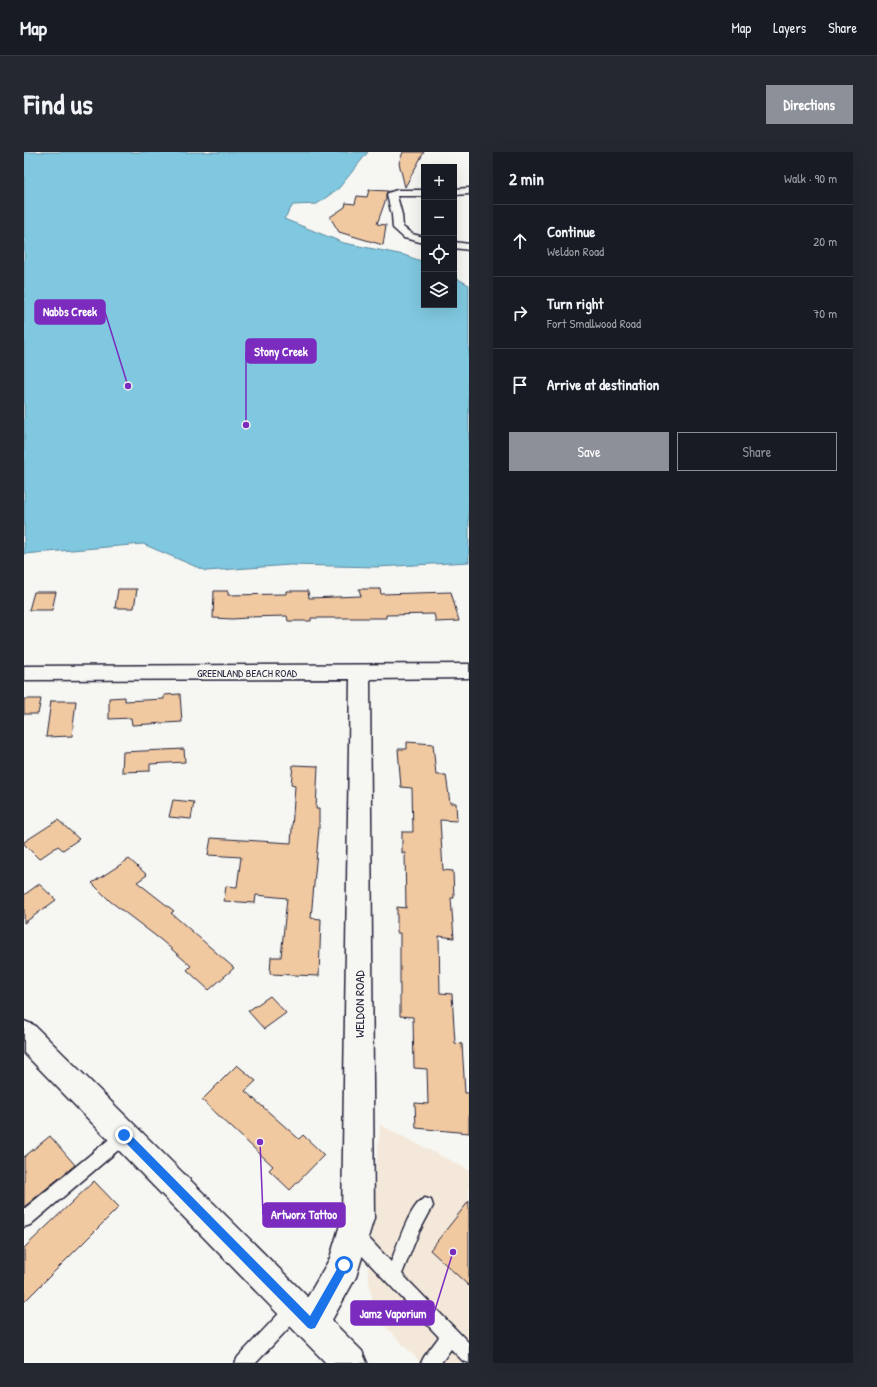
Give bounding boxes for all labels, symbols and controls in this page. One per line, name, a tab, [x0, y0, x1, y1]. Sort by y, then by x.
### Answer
text: Map	[20, 15, 47, 41]
text: Map	[731, 18, 751, 37]
text: Layers	[773, 18, 806, 37]
text: Share	[828, 18, 857, 37]
text: Find us	[24, 85, 93, 123]
button: Directions	[766, 85, 853, 124]
map controls	[421, 164, 457, 308]
button: +	[421, 164, 457, 200]
text: 2 min	[509, 167, 544, 190]
text: Walk · 90 m	[784, 169, 837, 187]
button: −	[421, 200, 457, 236]
text: Continue	[547, 221, 595, 242]
icon: ahead	[509, 230, 531, 252]
text: 20 m	[813, 232, 837, 250]
button: locate	[421, 236, 457, 272]
text: Weldon Road	[547, 242, 604, 260]
button: layers	[421, 272, 457, 308]
text: Turn right	[547, 293, 603, 314]
callout: Nabbs Creek	[35, 300, 105, 324]
icon: right	[509, 302, 531, 324]
text: Nabbs Creek	[43, 303, 97, 320]
text: 70 m	[813, 304, 837, 322]
text: Fort Smallwood Road	[547, 314, 641, 332]
callout: Stony Creek	[246, 339, 316, 363]
text: Stony Creek	[254, 343, 308, 361]
icon: arrive	[509, 374, 531, 396]
text: Arrive at destination	[547, 374, 659, 395]
button: Save	[509, 432, 669, 471]
button: Share	[677, 432, 837, 471]
street label: GREENLAND BEACH ROAD	[197, 666, 298, 680]
street label: WELDON ROAD	[350, 969, 368, 1038]
route end	[115, 1126, 133, 1144]
callout: Artworx Tattoo	[263, 1203, 345, 1227]
text: Artworx Tattoo	[271, 1206, 337, 1223]
route start	[335, 1256, 353, 1274]
callout: Jamz Vaporium	[351, 1301, 434, 1325]
text: Jamz Vaporium	[360, 1305, 426, 1323]

